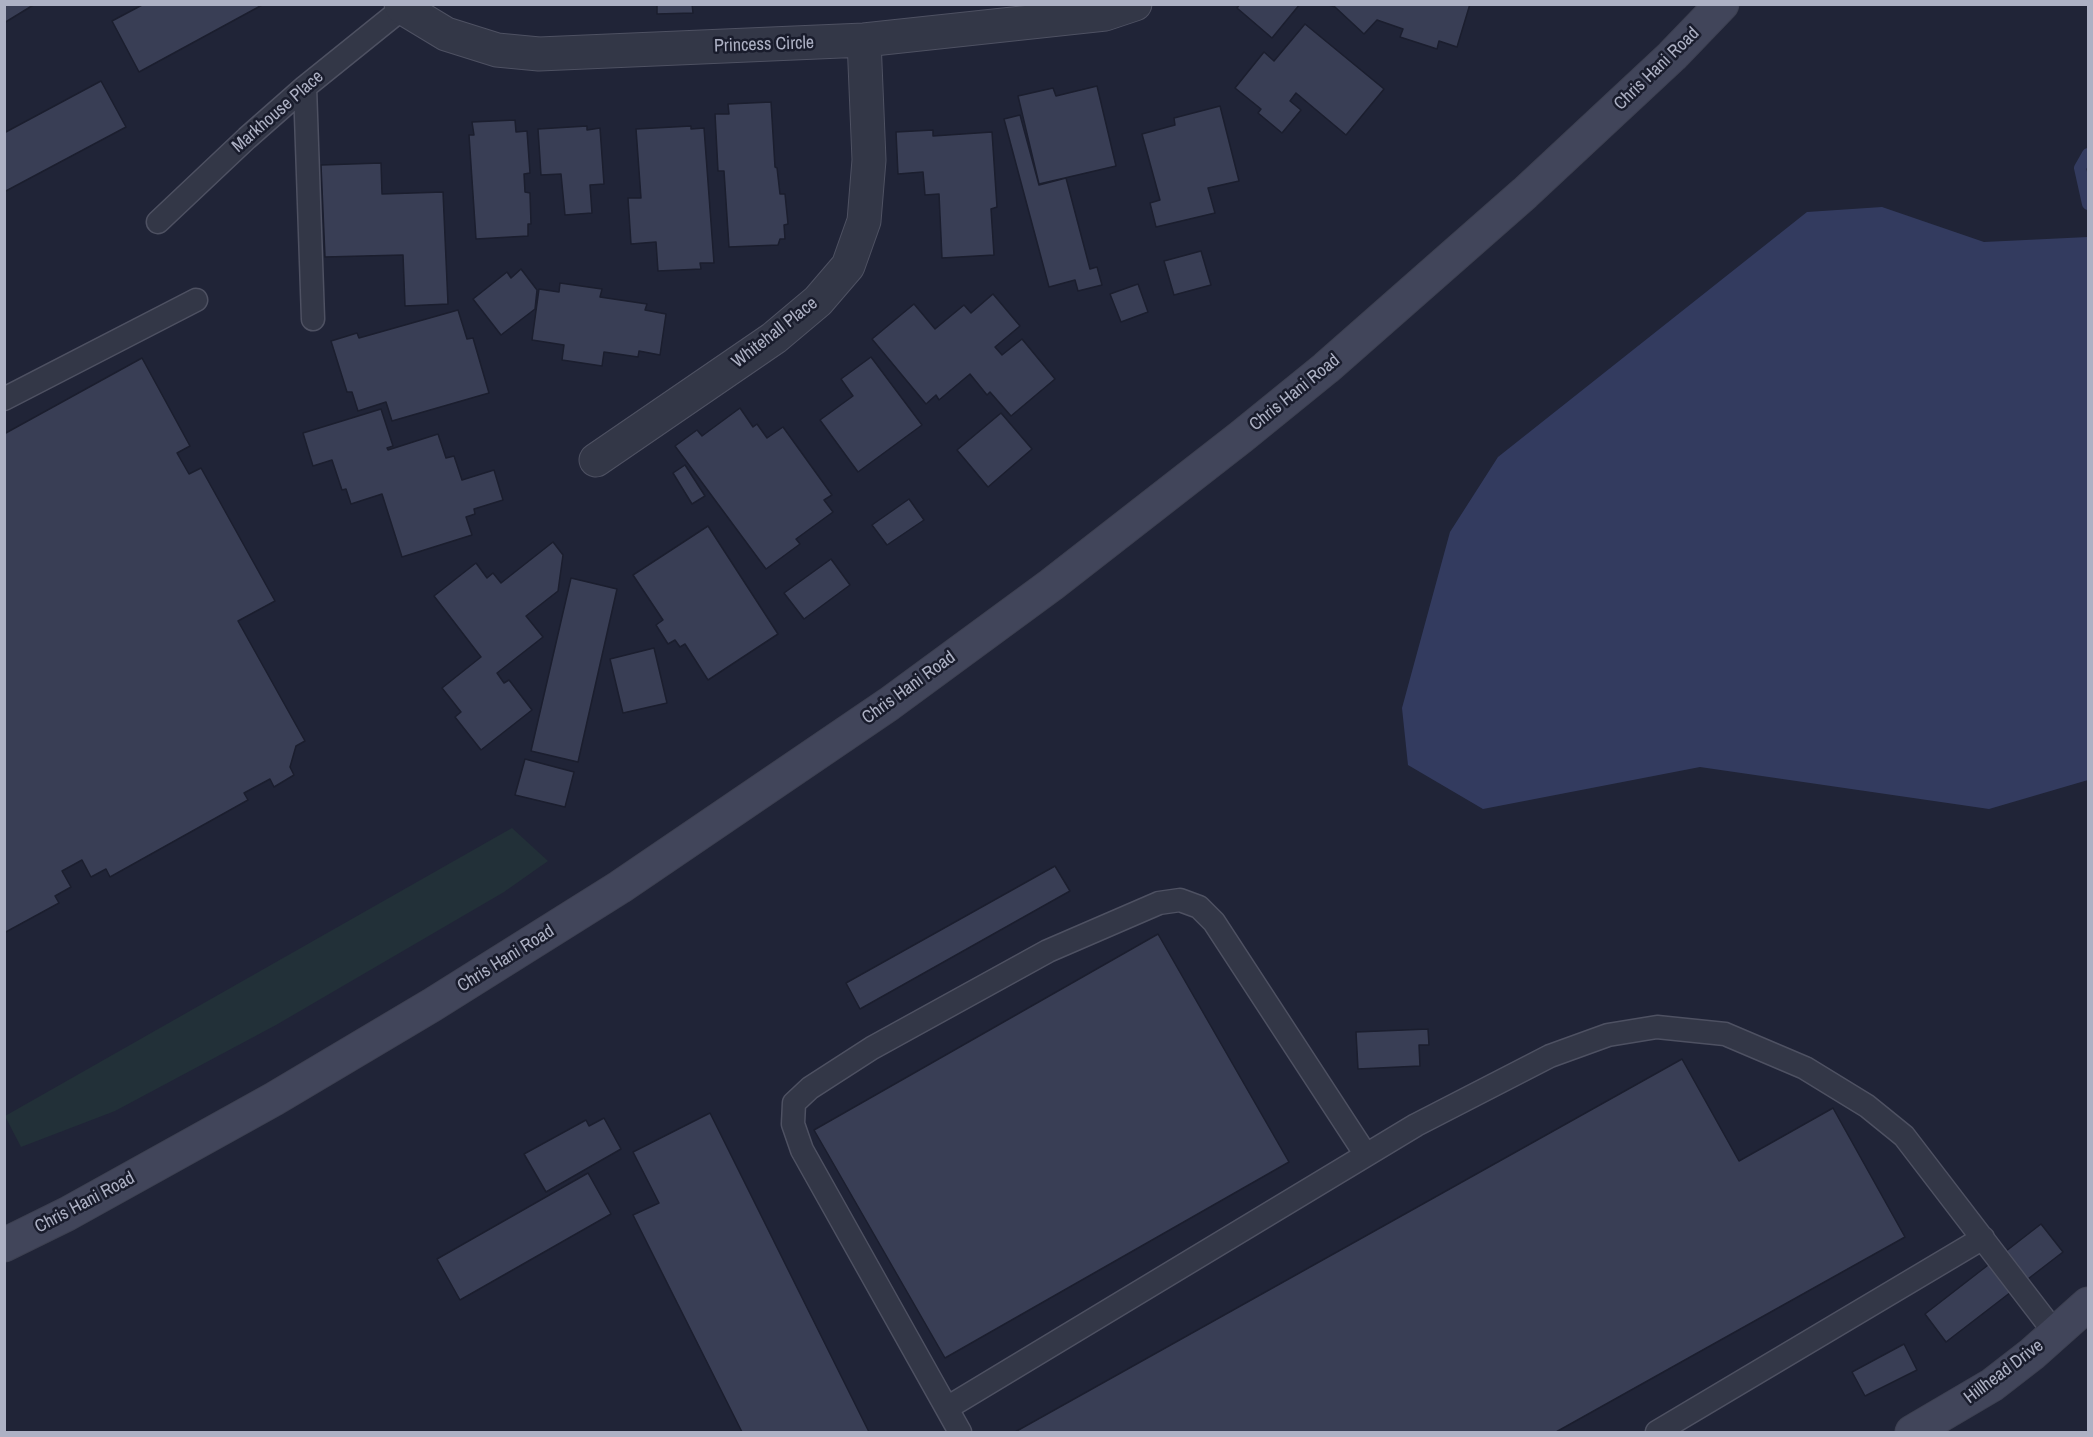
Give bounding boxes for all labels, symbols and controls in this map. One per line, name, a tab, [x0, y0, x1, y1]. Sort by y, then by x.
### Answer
street label: Chris Hani Road	[1610, 23, 1704, 115]
street label: Princess Circle	[714, 32, 814, 58]
street label: Markhouse Place	[228, 66, 328, 158]
street label: Whitehall Place	[728, 293, 822, 373]
street label: Chris Hani Road	[1245, 350, 1345, 436]
street label: Chris Hani Road	[858, 647, 960, 729]
street label: Chris Hani Road	[454, 921, 558, 997]
street label: Chris Hani Road	[31, 1168, 139, 1238]
street label: Hillhead Drive	[1960, 1335, 2048, 1409]

